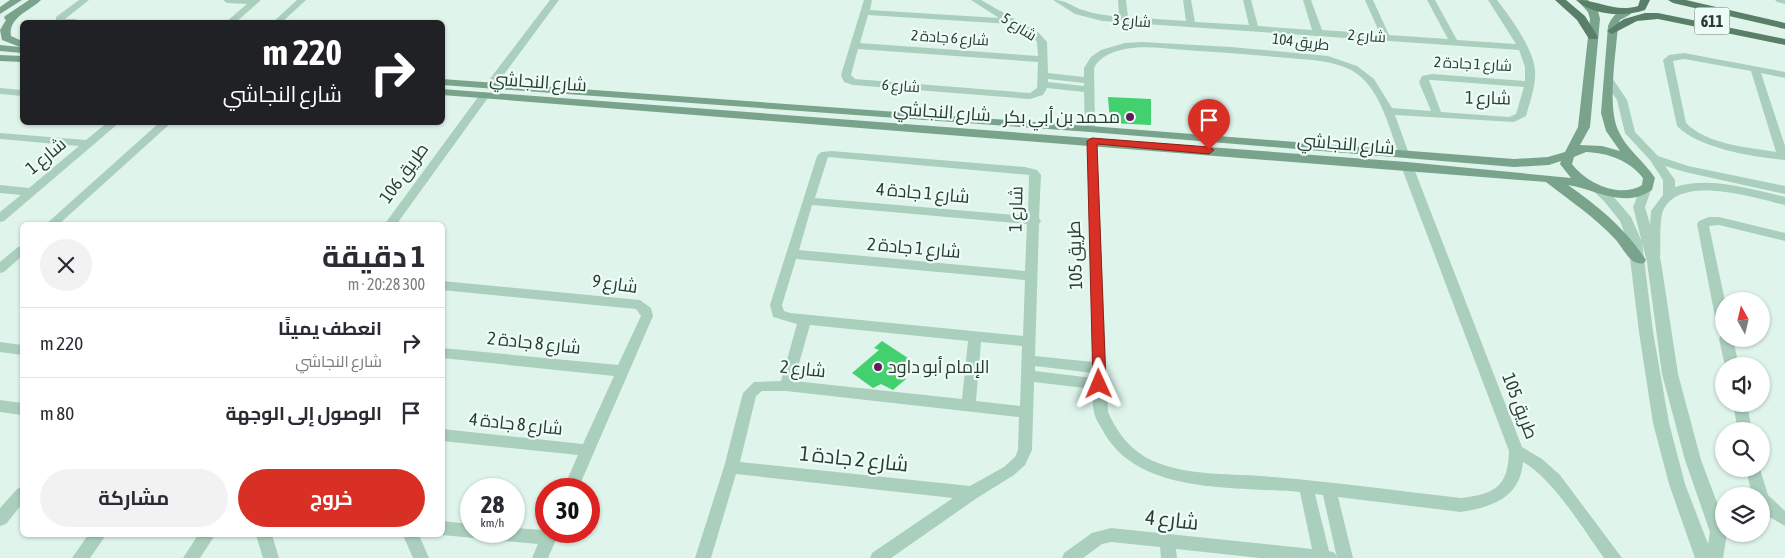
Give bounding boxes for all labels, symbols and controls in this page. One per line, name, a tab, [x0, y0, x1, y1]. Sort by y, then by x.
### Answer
road number: 611	[1694, 8, 1730, 34]
street label: شارع 5	[997, 9, 1040, 46]
street label: شارع 3	[1112, 11, 1152, 33]
street label: شارع 6 جادة 2	[910, 26, 990, 52]
street label: شارع 2	[1347, 26, 1387, 48]
street label: طريق 104	[1271, 30, 1331, 55]
text: 220 m	[263, 32, 342, 72]
icon: right	[360, 40, 425, 105]
street label: شارع 1 جادة 2	[1433, 53, 1512, 77]
street label: شارع النجاشي	[488, 68, 587, 98]
street label: شارع 6	[881, 76, 921, 98]
text: شارع النجاشي	[223, 81, 342, 107]
street label: شارع 1	[1465, 87, 1511, 110]
street label: شارع النجاشي	[892, 98, 991, 128]
pin	[1188, 99, 1230, 150]
place label: محمد بن أبي بكر	[1002, 106, 1120, 131]
icon: arrive	[1195, 106, 1223, 134]
marker: محمد بن أبي بكر	[1124, 111, 1136, 123]
street label: شارع النجاشي	[1296, 129, 1396, 161]
street label: شارع 1	[21, 133, 71, 180]
street label: طريق 106	[375, 139, 434, 208]
street label: شارع 1 جادة 4	[875, 178, 971, 209]
street label: شارع 1	[1005, 186, 1028, 232]
street label: طريق 105	[1063, 220, 1088, 290]
street label: شارع 1 جادة 2	[866, 233, 962, 264]
button: close	[40, 239, 92, 291]
text: 1 دقيقة	[322, 239, 425, 273]
street label: شارع 9	[591, 270, 639, 299]
text: 300 m · 20:28	[348, 275, 425, 293]
north arrow	[1715, 292, 1770, 348]
map controls	[1715, 292, 1770, 542]
text: انعطف يمينًا	[278, 317, 382, 339]
street label: شارع 8 جادة 2	[486, 327, 582, 360]
icon: right	[397, 329, 425, 357]
text: 220 m	[40, 332, 83, 354]
text: شارع النجاشي	[295, 352, 382, 370]
street label: شارع 2	[779, 356, 827, 383]
place label: الإمام أبو داود	[888, 356, 990, 379]
position arrow	[1072, 357, 1124, 409]
button: sound	[1715, 357, 1770, 412]
marker: الإمام أبو داود	[872, 361, 884, 373]
street label: طريق 105	[1496, 370, 1543, 443]
icon: arrive	[397, 399, 425, 427]
text: 80 m	[40, 402, 74, 424]
text: الوصول إلى الوجهة	[225, 402, 382, 424]
street label: شارع 8 جادة 4	[468, 408, 564, 441]
button: search	[1715, 422, 1770, 477]
street label: شارع 2 جادة 1	[798, 440, 910, 479]
button: مشاركة	[40, 469, 228, 527]
button: خروج	[238, 469, 425, 527]
speed limit sign: 30	[535, 478, 600, 543]
button: layers	[1715, 487, 1770, 542]
text: 28	[481, 490, 504, 518]
street label: شارع 4	[1144, 504, 1200, 537]
text: km/h	[481, 516, 504, 530]

